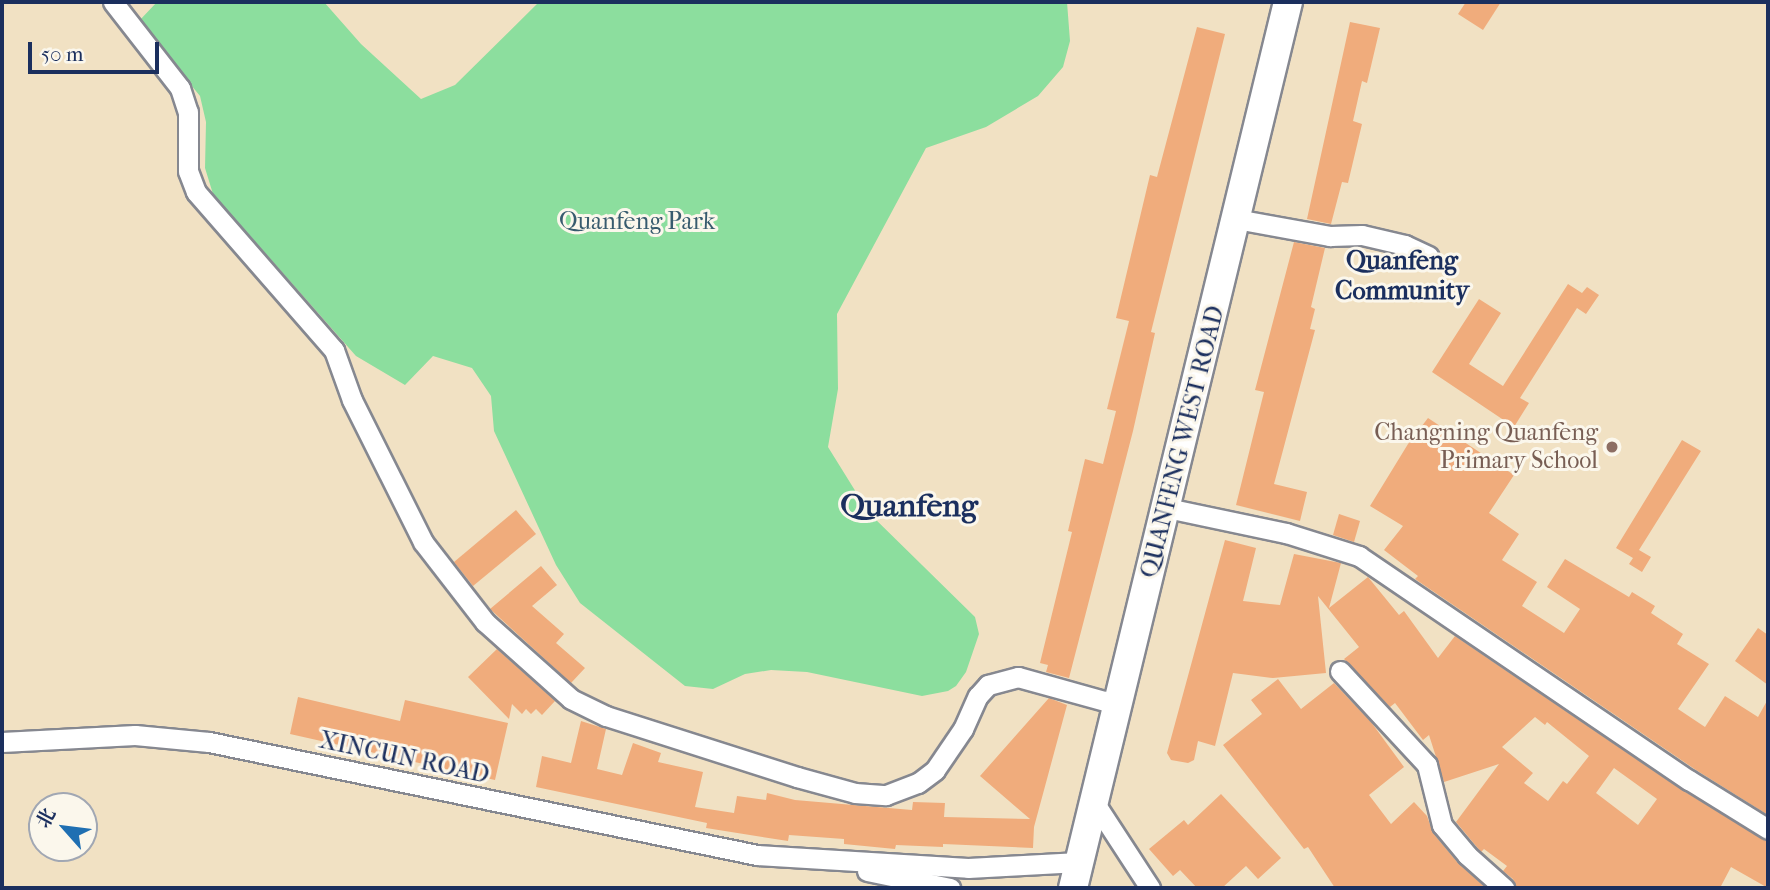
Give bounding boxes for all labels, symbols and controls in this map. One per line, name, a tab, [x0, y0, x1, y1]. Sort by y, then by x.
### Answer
scale bar	[32, 28, 163, 72]
text: 50 m	[41, 42, 84, 66]
park label: Quanfeng Park	[559, 208, 715, 236]
district label: Quanfeng Community	[1335, 245, 1469, 306]
street label: QUANFENG WEST ROAD	[1135, 303, 1231, 581]
place label: Changning Quanfeng Primary School	[1374, 419, 1598, 475]
marker: Changning Quanfeng Primary School	[1604, 439, 1620, 455]
district label: Quanfeng	[840, 487, 978, 525]
street label: XINCUN ROAD	[316, 726, 492, 790]
north arrow	[28, 792, 98, 862]
text: 北	[32, 805, 60, 832]

